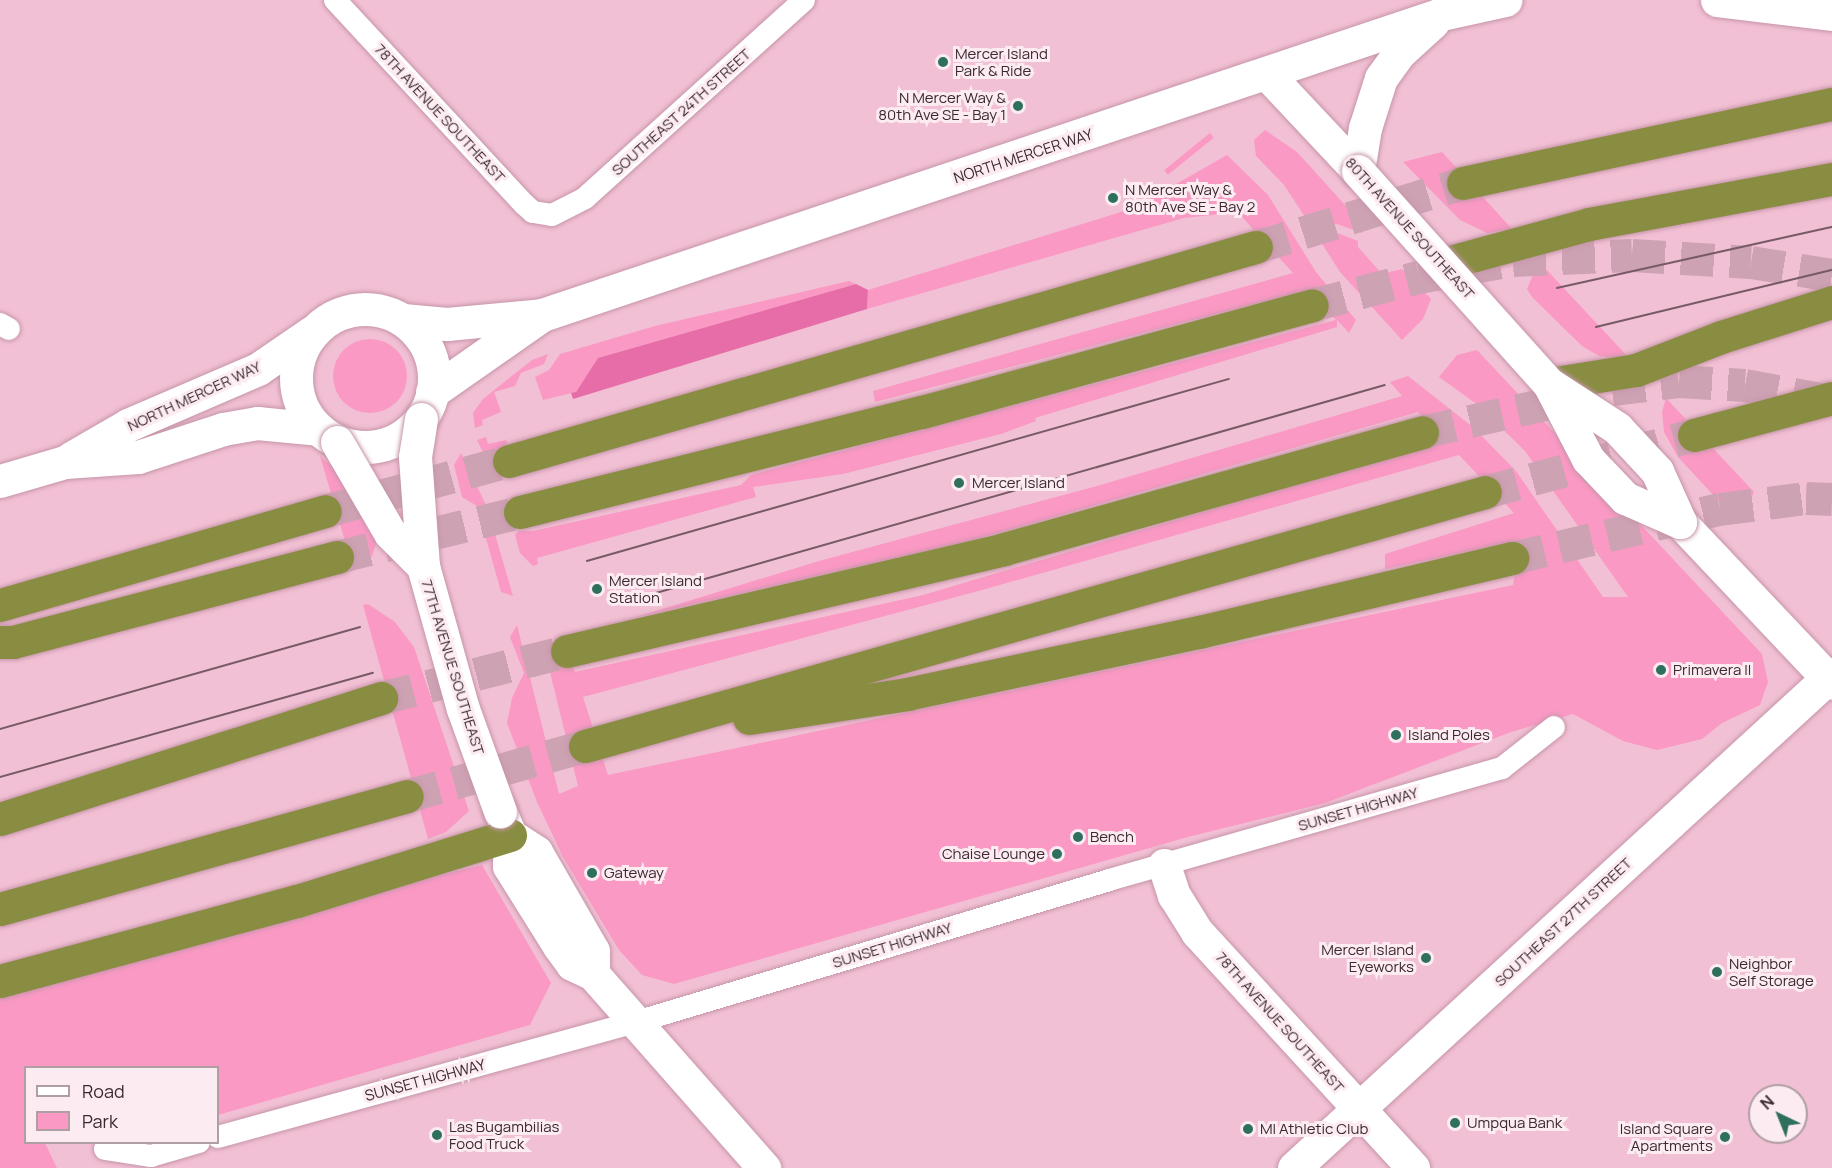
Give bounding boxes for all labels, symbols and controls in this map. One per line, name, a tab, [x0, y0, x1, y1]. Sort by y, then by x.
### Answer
street label: 78TH AVENUE SOUTHEAST	[371, 40, 509, 186]
place label: Mercer Island Park & Ride	[955, 44, 1048, 79]
street label: SOUTHEAST 24TH STREET	[608, 45, 754, 179]
marker: Mercer Island Park & Ride	[936, 55, 950, 69]
place label: N Mercer Way & 80th Ave SE - Bay 1	[878, 88, 1006, 123]
marker: N Mercer Way & 80th Ave SE - Bay 1	[1011, 99, 1025, 113]
street label: NORTH MERCER WAY	[951, 125, 1095, 187]
street label: 80TH AVENUE SOUTHEAST	[1342, 154, 1478, 302]
place label: N Mercer Way & 80th Ave SE - Bay 2	[1125, 180, 1255, 215]
marker: N Mercer Way & 80th Ave SE - Bay 2	[1106, 191, 1120, 205]
street label: NORTH MERCER WAY	[125, 357, 263, 435]
marker: Mercer Island	[950, 474, 968, 492]
place label: Mercer Island	[972, 474, 1065, 492]
place label: Mercer Island Station	[609, 571, 702, 606]
street label: 77TH AVENUE SOUTHEAST	[418, 577, 488, 757]
marker: Mercer Island Station	[590, 582, 604, 596]
place label: Primavera II	[1673, 661, 1751, 679]
marker: Primavera II	[1654, 663, 1668, 677]
place label: Island Poles	[1408, 726, 1490, 744]
marker: Island Poles	[1389, 728, 1403, 742]
street label: SUNSET HIGHWAY	[1296, 783, 1420, 835]
place label: Bench	[1090, 828, 1134, 846]
marker: Bench	[1071, 830, 1085, 844]
place label: Chaise Lounge	[942, 845, 1045, 863]
marker: Chaise Lounge	[1050, 847, 1064, 861]
street label: SOUTHEAST 27TH STREET	[1491, 854, 1635, 990]
place label: Gateway	[604, 864, 664, 882]
marker: Gateway	[585, 866, 599, 880]
street label: SUNSET HIGHWAY	[830, 918, 954, 972]
place label: Mercer Island Eyeworks	[1321, 940, 1414, 975]
street label: 78TH AVENUE SOUTHEAST	[1212, 948, 1348, 1096]
marker: Mercer Island Eyeworks	[1419, 951, 1433, 965]
place label: Neighbor Self Storage	[1729, 954, 1814, 989]
marker: Neighbor Self Storage	[1710, 965, 1724, 979]
street label: SUNSET HIGHWAY	[363, 1055, 487, 1105]
legend	[24, 1066, 219, 1144]
text: Road	[82, 1079, 125, 1103]
north arrow	[1748, 1084, 1808, 1144]
text: N	[1755, 1090, 1779, 1114]
text: Park	[82, 1109, 118, 1133]
place label: Umpqua Bank	[1467, 1114, 1562, 1132]
marker: Umpqua Bank	[1448, 1116, 1462, 1130]
place label: Las Bugambilias Food Truck	[449, 1117, 559, 1152]
place label: Island Square Apartments	[1620, 1119, 1713, 1154]
place label: MI Athletic Club	[1260, 1120, 1368, 1138]
marker: MI Athletic Club	[1241, 1122, 1255, 1136]
marker: Las Bugambilias Food Truck	[430, 1128, 444, 1142]
marker: Island Square Apartments	[1718, 1130, 1732, 1144]

